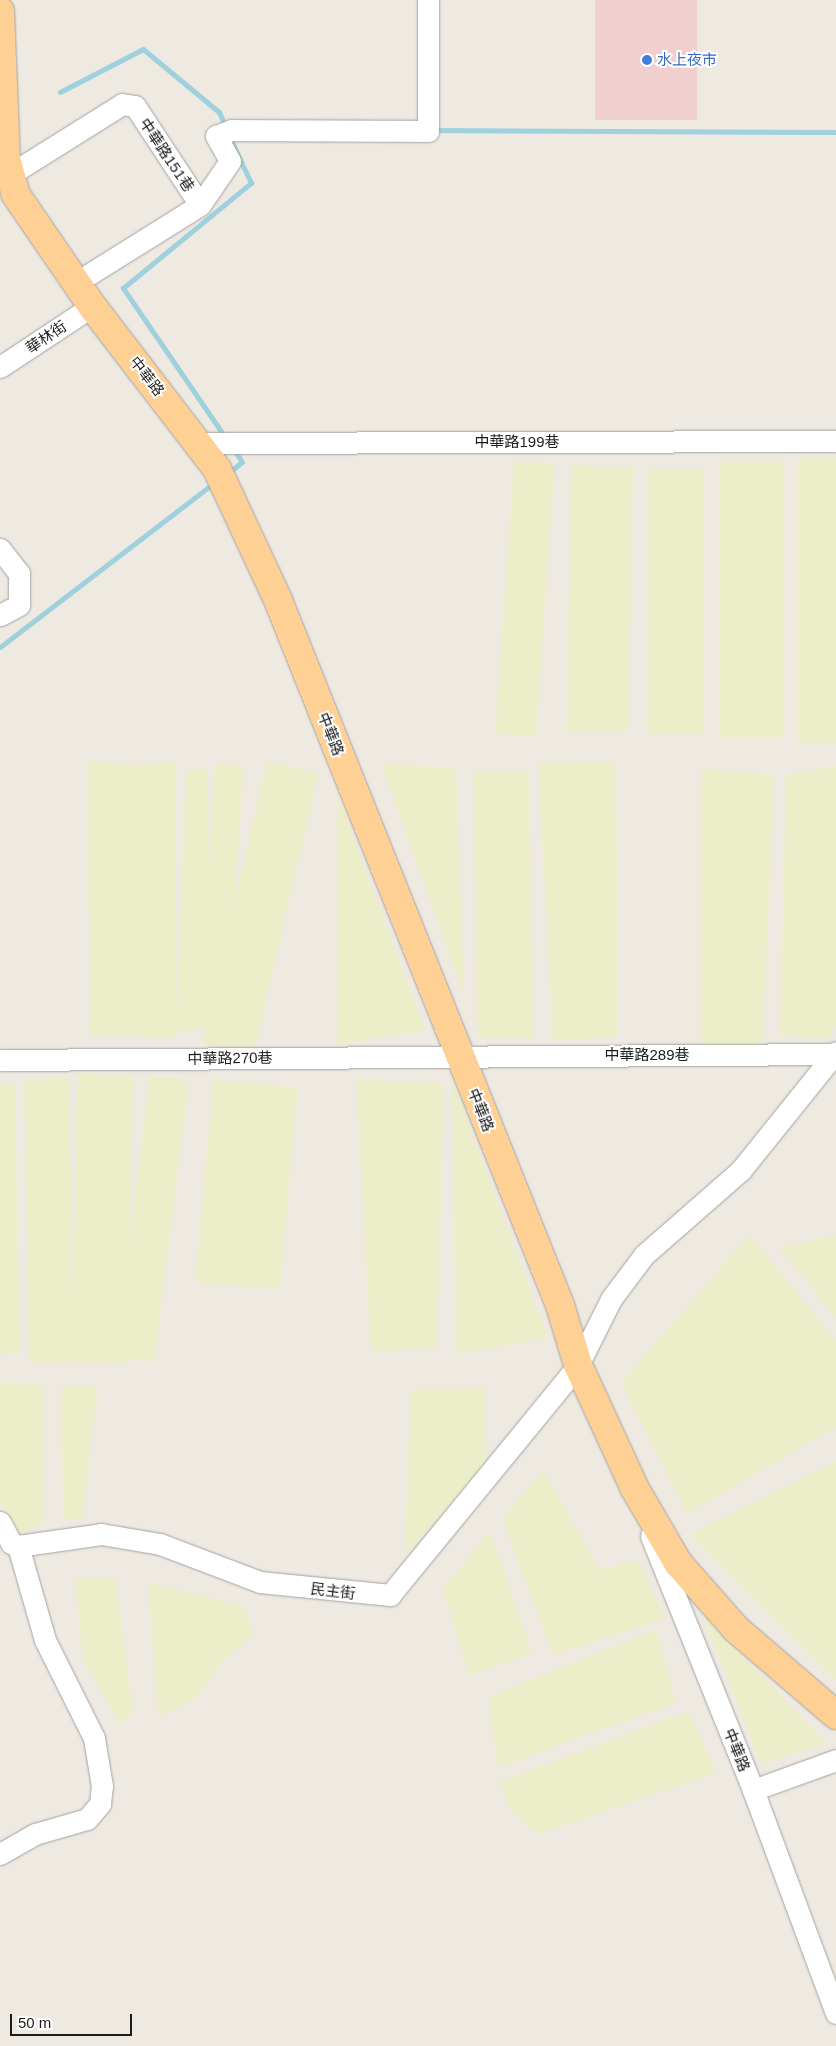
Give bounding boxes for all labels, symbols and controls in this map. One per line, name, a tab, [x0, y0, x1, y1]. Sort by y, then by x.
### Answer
place label: 水上夜市	[657, 51, 717, 69]
marker: 水上夜市	[641, 54, 653, 66]
street label: 中華路151巷	[136, 115, 198, 195]
street label: 華林街	[22, 317, 70, 357]
street label: 中華路	[126, 353, 168, 399]
street label: 中華路199巷	[474, 433, 560, 451]
street label: 中華路	[314, 710, 348, 758]
street label: 中華路289巷	[604, 1046, 690, 1064]
street label: 中華路270巷	[187, 1048, 273, 1068]
street label: 中華路	[464, 1086, 498, 1134]
street label: 民主街	[310, 1579, 356, 1603]
street label: 中華路	[720, 1726, 754, 1774]
scale bar	[12, 2004, 135, 2036]
text: 50 m	[18, 2014, 51, 2031]

